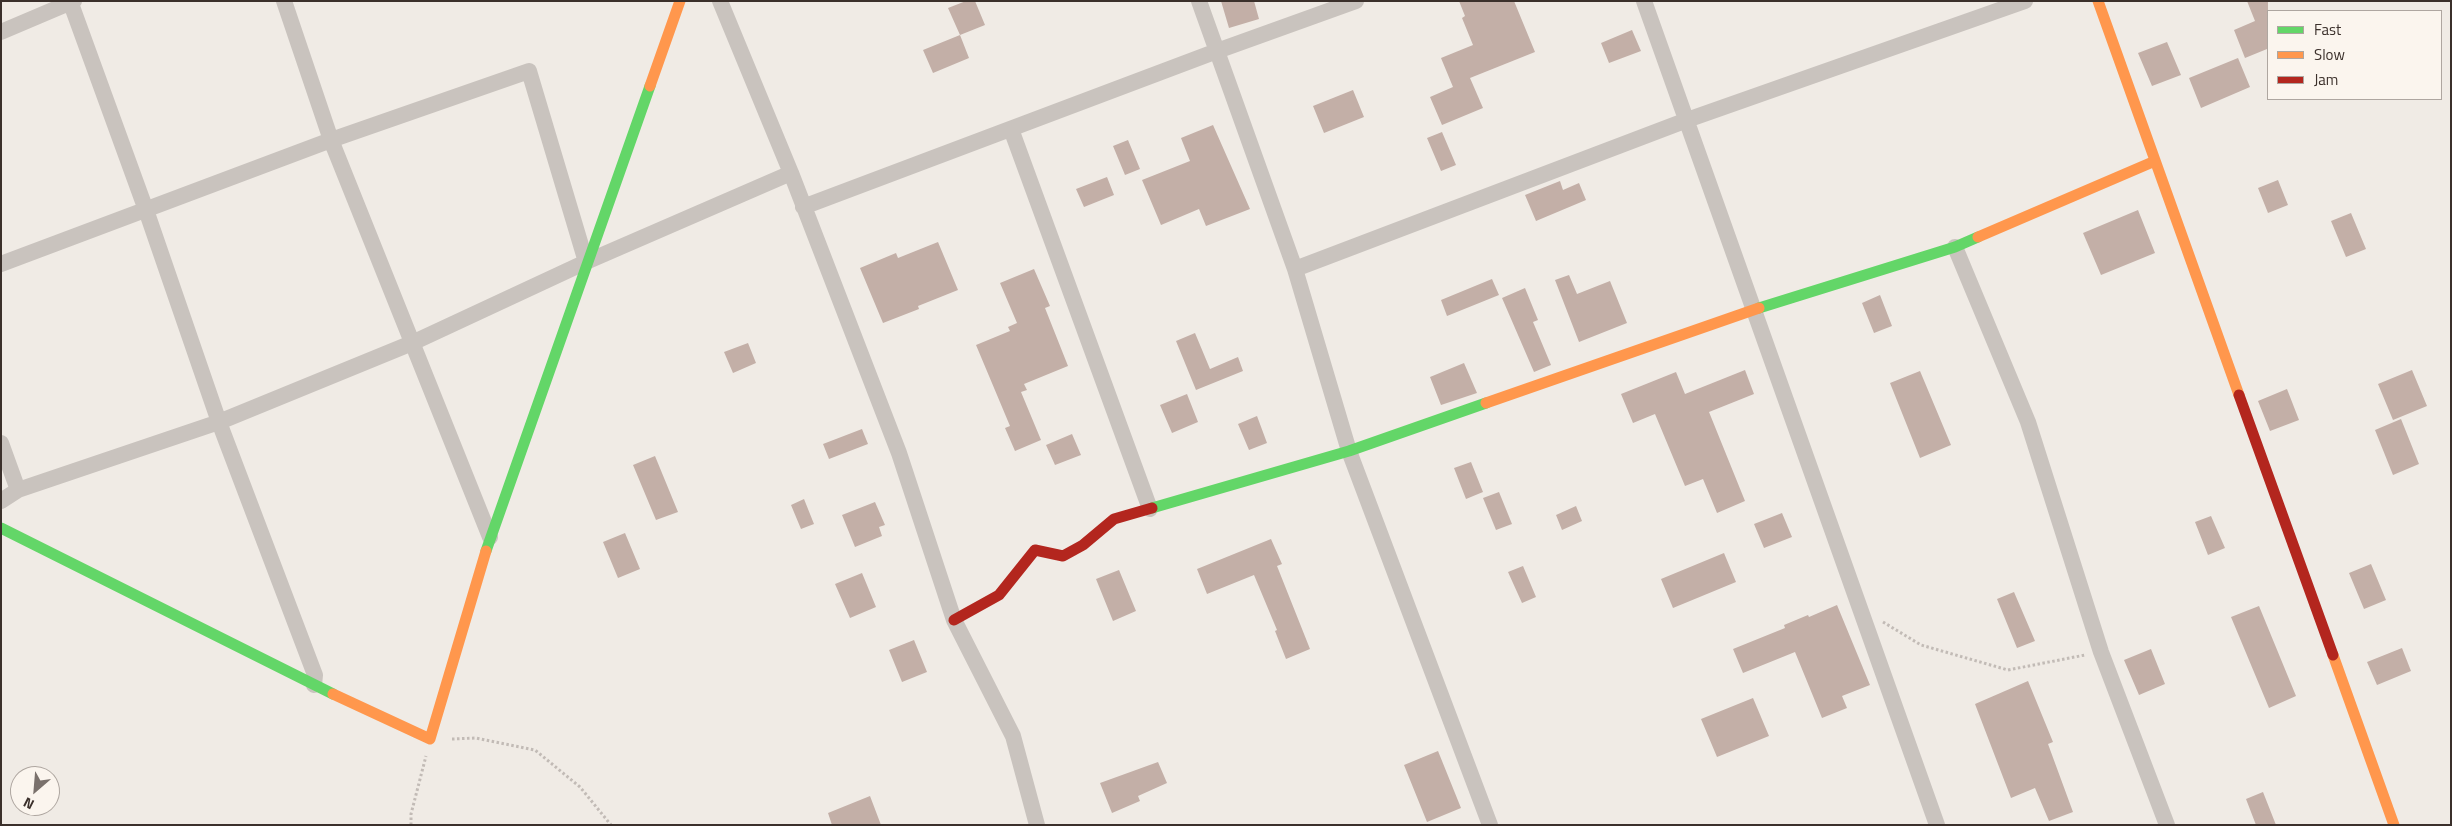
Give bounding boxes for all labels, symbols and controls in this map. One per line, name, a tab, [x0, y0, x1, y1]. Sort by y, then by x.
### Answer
legend	[2267, 10, 2442, 100]
text: Fast	[2314, 18, 2341, 41]
text: Slow	[2314, 43, 2345, 66]
text: Jam	[2314, 68, 2338, 91]
north arrow	[10, 766, 60, 816]
text: N	[19, 792, 38, 815]

